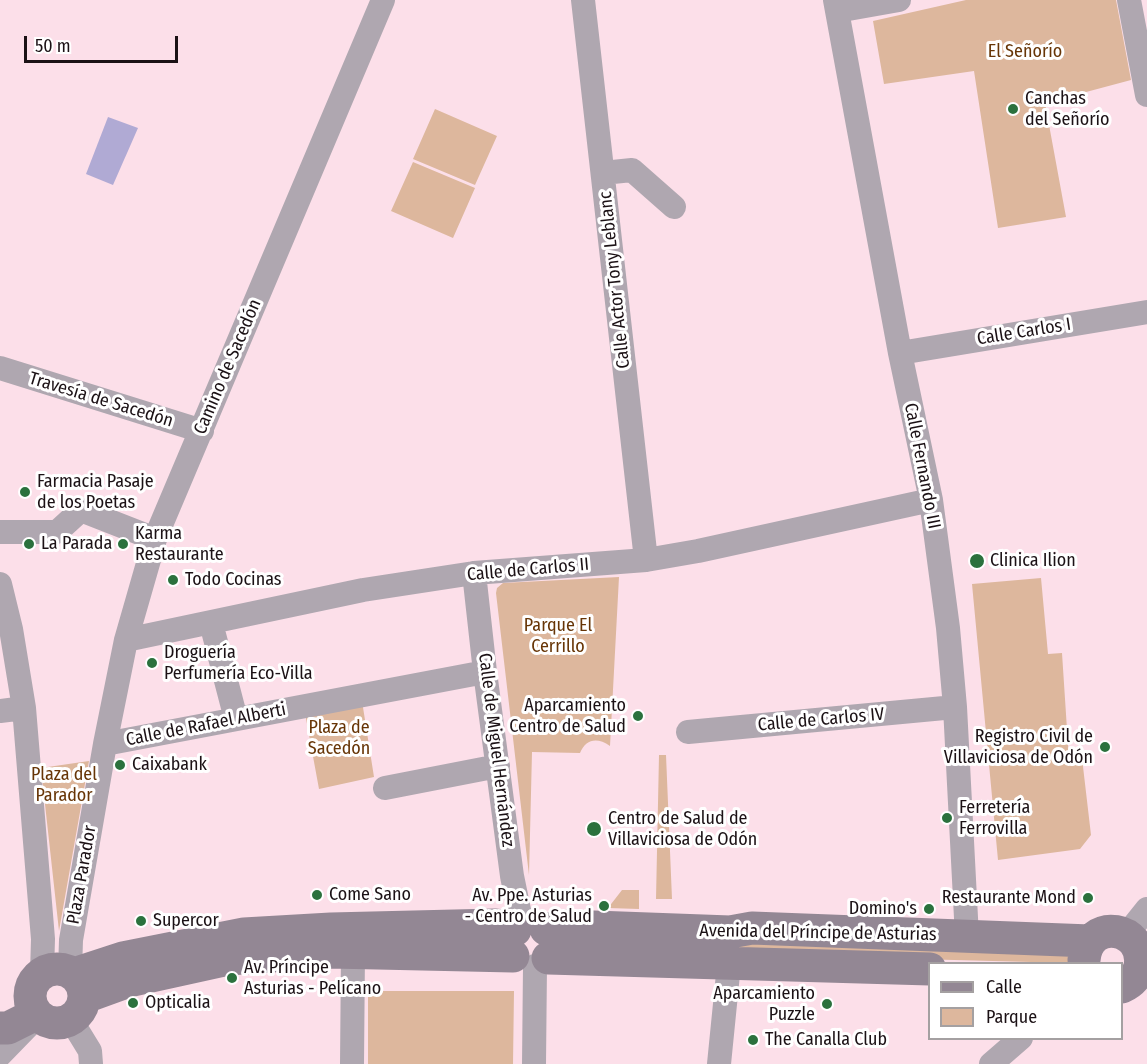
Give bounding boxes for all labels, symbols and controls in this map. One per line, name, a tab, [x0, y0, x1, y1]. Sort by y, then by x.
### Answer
scale bar	[27, 24, 182, 62]
text: 50 m	[35, 35, 71, 57]
park label: El Señorío	[988, 41, 1062, 63]
place label: Canchas del Señorío	[1025, 88, 1110, 130]
marker: Canchas del Señorío	[1006, 102, 1020, 116]
street label: Calle Actor Tony Leblanc	[595, 190, 635, 370]
street label: Camino de Sacedón	[190, 296, 266, 438]
street label: Calle Carlos I	[975, 314, 1073, 350]
street label: Travesía de Sacedón	[26, 368, 176, 432]
street label: Calle Fernando III	[899, 401, 945, 531]
place label: Farmacia Pasaje de los Poetas	[37, 471, 154, 514]
marker: Farmacia Pasaje de los Poetas	[18, 485, 32, 499]
place label: Karma Restaurante	[135, 523, 224, 566]
place label: La Parada	[41, 533, 112, 555]
marker: La Parada	[22, 537, 36, 551]
marker: Karma Restaurante	[116, 537, 130, 551]
place label: Clinica Ilion	[990, 550, 1076, 572]
marker: Clinica Ilion	[968, 552, 986, 570]
street label: Calle de Carlos II	[466, 554, 590, 586]
place label: Todo Cocinas	[185, 569, 282, 591]
marker: Todo Cocinas	[166, 573, 180, 587]
park label: Parque El Cerrillo	[524, 615, 592, 658]
place label: Droguería Perfumería Eco-Villa	[164, 642, 313, 684]
street label: Calle de Miguel Hernández	[473, 652, 519, 848]
marker: Droguería Perfumería Eco-Villa	[145, 656, 159, 670]
place label: Aparcamiento Centro de Salud	[509, 695, 626, 738]
street label: Calle de Rafael Alberti	[124, 699, 288, 751]
street label: Calle de Carlos IV	[757, 704, 885, 736]
marker: Aparcamiento Centro de Salud	[631, 709, 645, 723]
park label: Plaza de Sacedón	[308, 717, 370, 760]
place label: Registro Civil de Villaviciosa de Odón	[944, 726, 1093, 768]
marker: Registro Civil de Villaviciosa de Odón	[1098, 740, 1112, 754]
place label: Caixabank	[132, 754, 207, 776]
marker: Caixabank	[113, 758, 127, 772]
park label: Plaza del Parador	[31, 764, 97, 806]
place label: Ferretería Ferrovilla	[959, 797, 1030, 840]
place label: Centro de Salud de Villaviciosa de Odón	[608, 808, 757, 850]
marker: Ferretería Ferrovilla	[940, 811, 954, 825]
marker: Centro de Salud de Villaviciosa de Odón	[585, 820, 603, 838]
street label: Plaza Parador	[63, 824, 101, 926]
place label: Come Sano	[329, 884, 411, 906]
place label: Av. Ppe. Asturias - Centro de Salud	[464, 885, 592, 928]
place label: Restaurante Mond	[942, 887, 1076, 909]
marker: Come Sano	[310, 888, 324, 902]
marker: Restaurante Mond	[1081, 891, 1095, 905]
place label: Domino's	[849, 898, 917, 920]
marker: Av. Ppe. Asturias - Centro de Salud	[597, 899, 611, 913]
marker: Domino's	[922, 902, 936, 916]
place label: Supercor	[153, 910, 219, 932]
marker: Supercor	[134, 914, 148, 928]
street label: Avenida del Príncipe de Asturias	[699, 920, 937, 946]
place label: Av. Príncipe Asturias - Pelícano	[244, 957, 381, 1000]
legend	[928, 962, 1123, 1040]
marker: Av. Príncipe Asturias - Pelícano	[225, 971, 239, 985]
text: Calle	[986, 976, 1022, 998]
place label: Aparcamiento Puzzle	[713, 983, 815, 1026]
place label: Opticalia	[145, 992, 211, 1014]
marker: Opticalia	[126, 996, 140, 1010]
marker: Aparcamiento Puzzle	[820, 997, 834, 1011]
text: Parque	[986, 1006, 1037, 1028]
place label: The Canalla Club	[765, 1029, 887, 1051]
marker: The Canalla Club	[746, 1033, 760, 1047]

